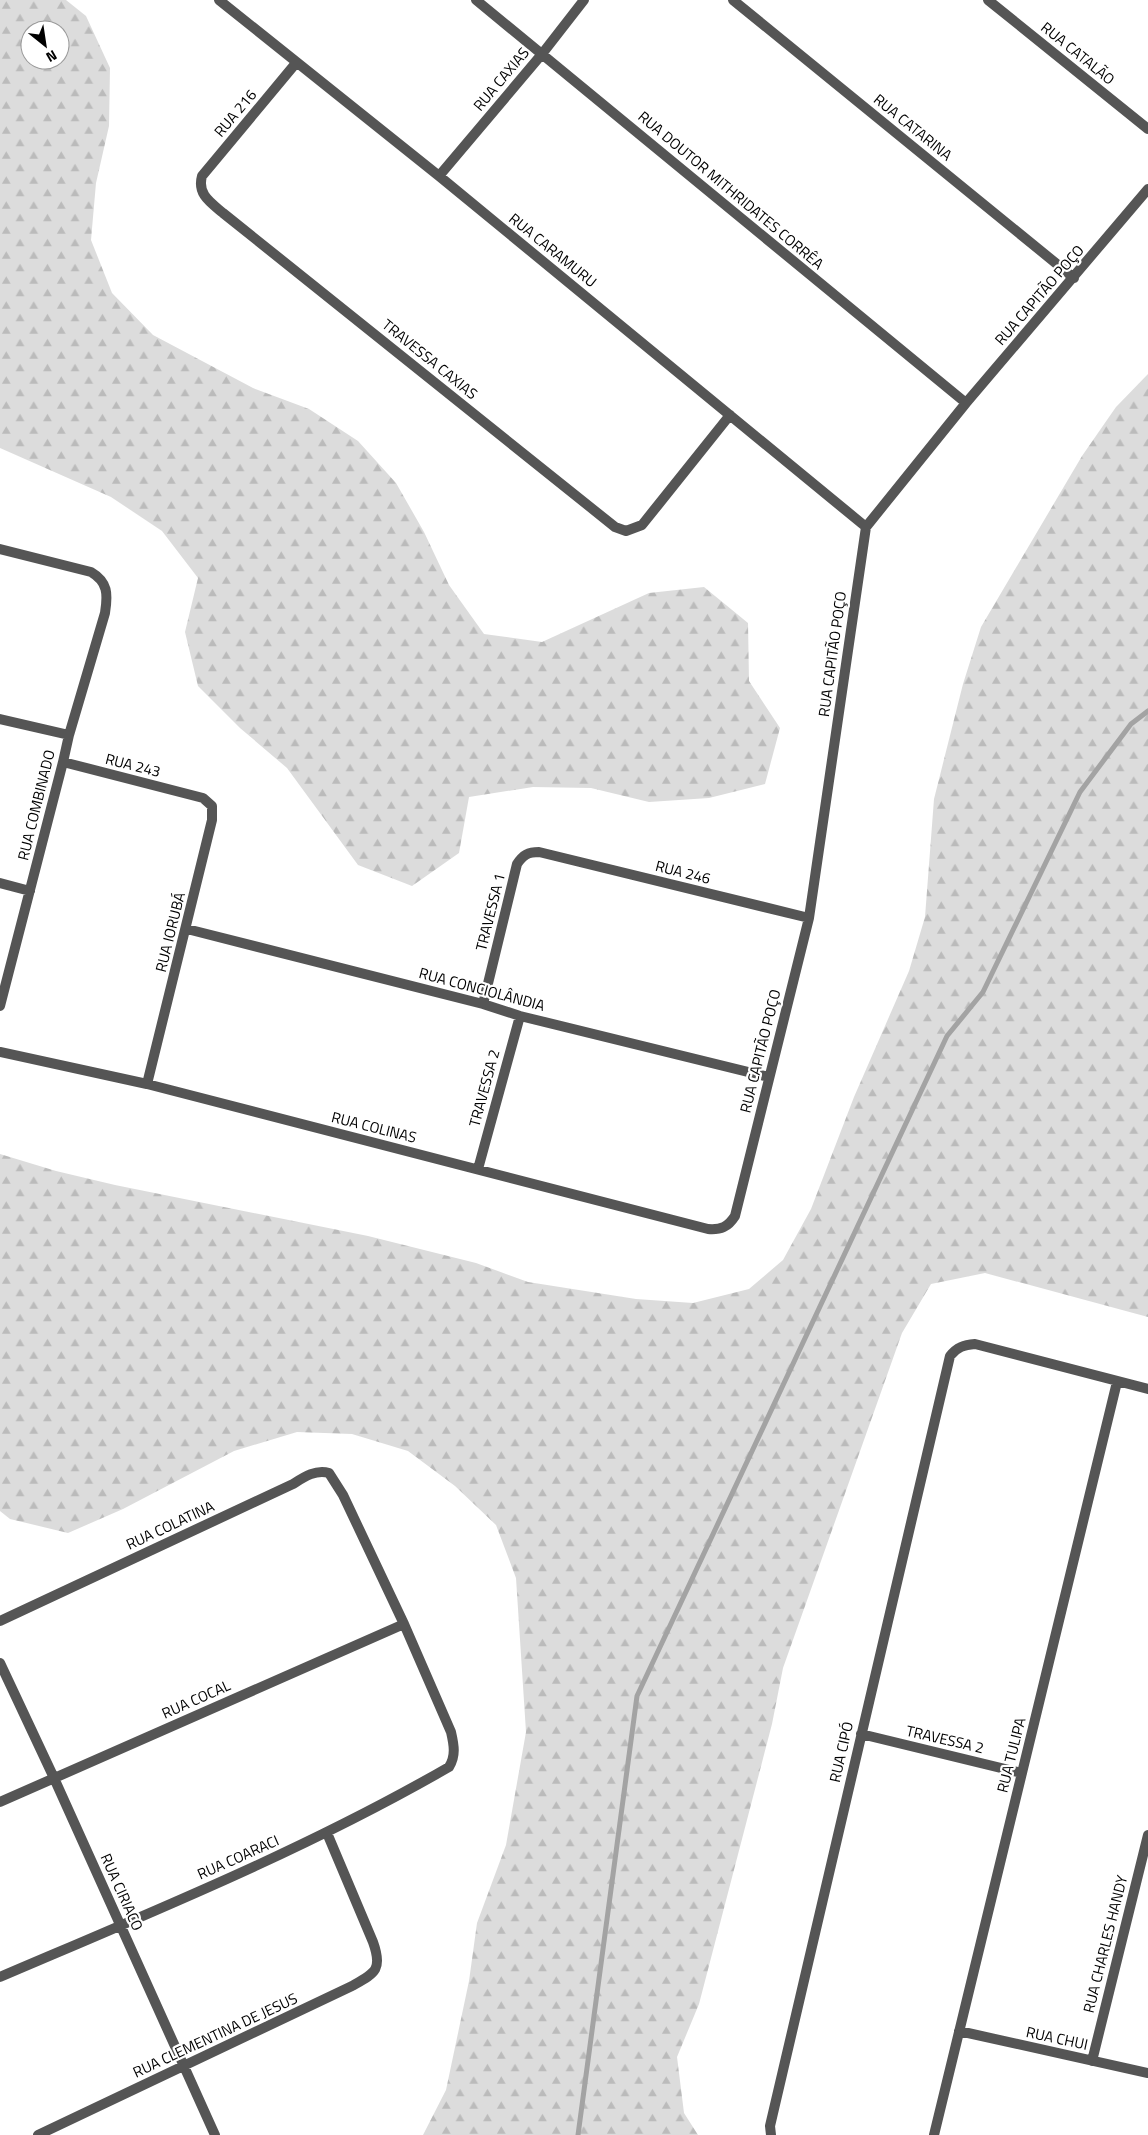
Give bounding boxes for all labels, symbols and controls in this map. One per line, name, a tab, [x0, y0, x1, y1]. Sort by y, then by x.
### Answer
street label: RUA CATALÃO	[1036, 16, 1120, 90]
north arrow	[20, 20, 70, 70]
street label: RUA CAXIAS	[467, 42, 535, 116]
text: N	[42, 45, 61, 68]
street label: RUA 216	[208, 84, 262, 142]
street label: RUA CATARINA	[869, 88, 957, 166]
street label: RUA DOUTOR MITHRIDATES CORRÊA	[633, 105, 829, 275]
street label: RUA CARAMURU	[504, 207, 602, 293]
street label: RUA CAPITÃO POÇO	[989, 240, 1089, 350]
street label: TRAVESSA CAXIAS	[377, 313, 483, 405]
street label: RUA CAPITÃO POÇO	[812, 590, 852, 718]
street label: RUA COMBINADO	[11, 747, 61, 863]
street label: RUA 243	[103, 747, 163, 783]
street label: RUA 246	[653, 854, 713, 890]
street label: TRAVESSA 1	[469, 871, 511, 953]
street label: RUA IORUBÁ	[149, 890, 191, 974]
street label: RUA CONCIOLÂNDIA	[417, 961, 548, 1017]
street label: RUA CAPITÃO POÇO	[734, 987, 786, 1115]
street label: TRAVESSA 2	[463, 1047, 505, 1129]
street label: RUA COLINAS	[329, 1105, 419, 1149]
street label: RUA COLATINA	[122, 1494, 218, 1556]
street label: RUA COCAL	[158, 1674, 234, 1724]
street label: RUA TULIPA	[991, 1715, 1031, 1795]
street label: RUA CIPÓ	[823, 1719, 859, 1785]
street label: TRAVESSA 2	[904, 1719, 986, 1759]
street label: RUA COARACI	[193, 1829, 283, 1885]
street label: RUA CIRIACO	[95, 1850, 149, 1934]
street label: RUA CHARLES HANDY	[1077, 1873, 1133, 2015]
street label: RUA CLEMENTINA DE JESUS	[129, 1987, 301, 2083]
street label: RUA CHUI	[1024, 2020, 1090, 2056]

